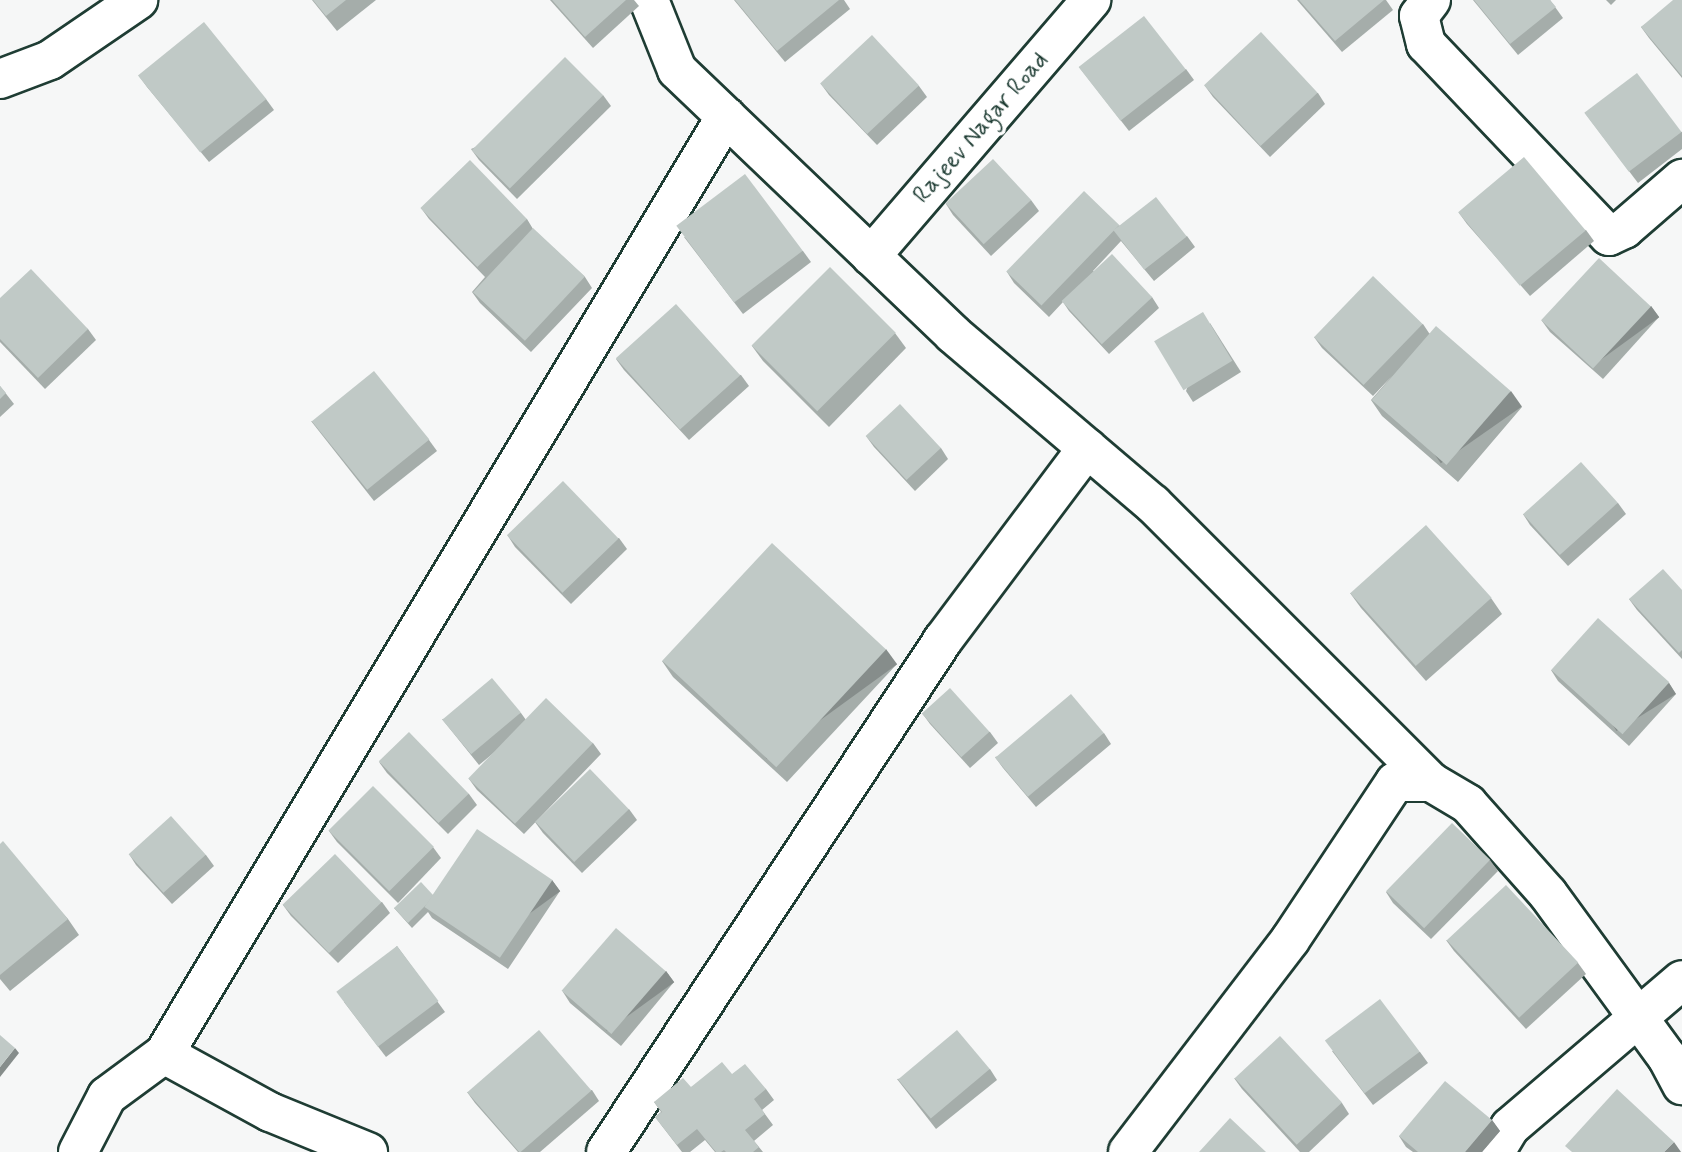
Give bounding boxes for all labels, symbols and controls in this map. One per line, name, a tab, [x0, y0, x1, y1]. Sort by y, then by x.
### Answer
street label: Rajeev Nagar Road	[907, 46, 1055, 210]

